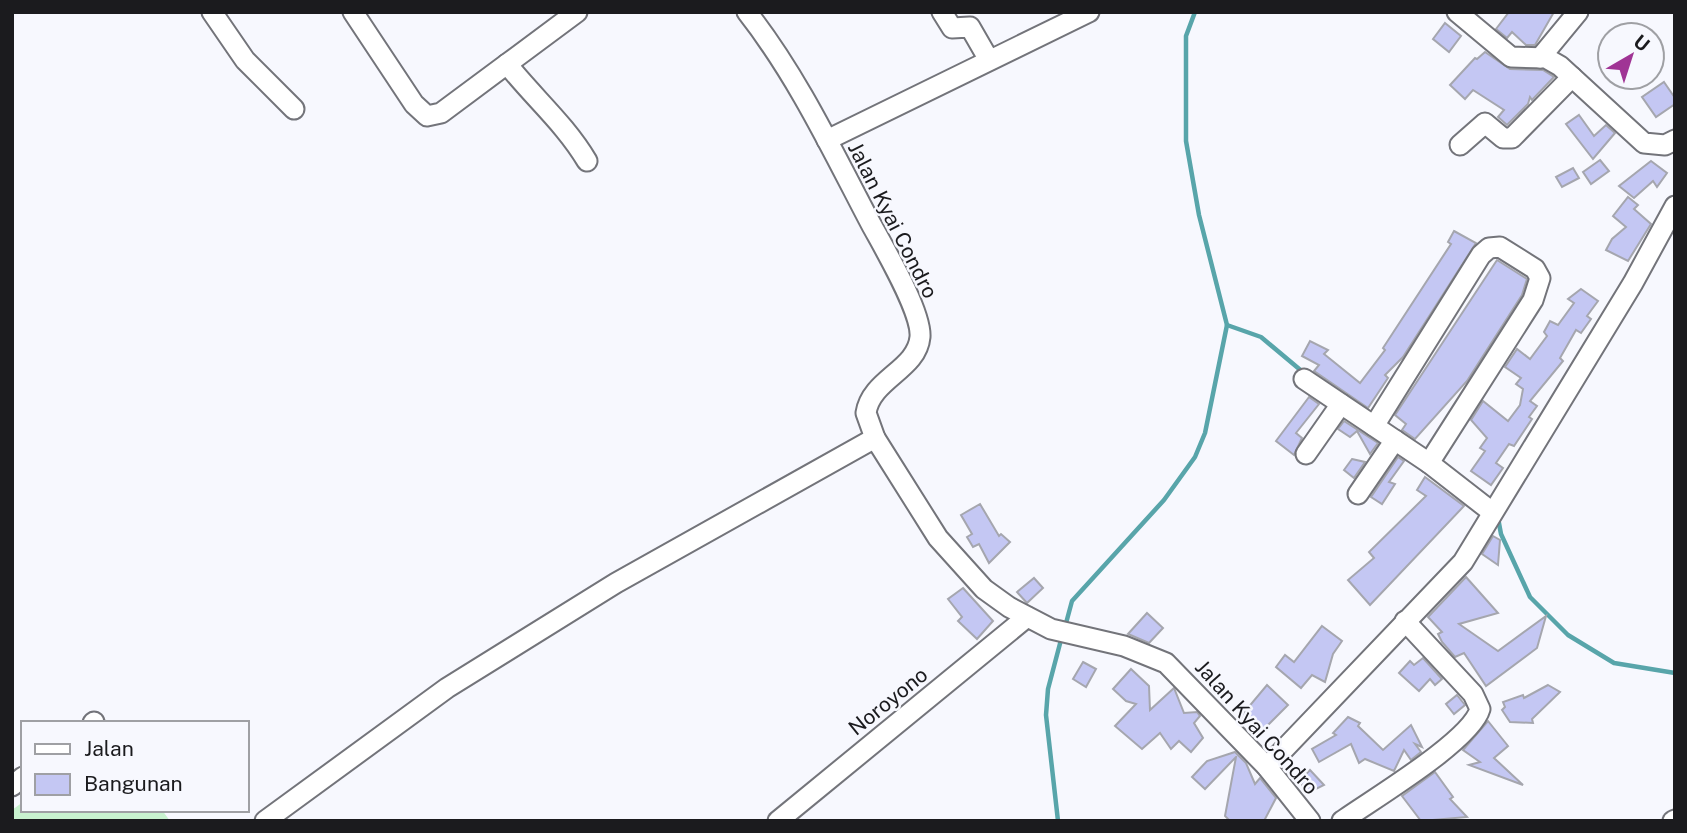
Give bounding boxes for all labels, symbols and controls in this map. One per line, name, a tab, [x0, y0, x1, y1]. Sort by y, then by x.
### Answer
north arrow	[1596, 21, 1666, 91]
text: U	[1629, 30, 1654, 56]
street label: Jalan Kyai Condro	[843, 138, 943, 302]
street label: Jalan Kyai Condro	[1190, 655, 1324, 799]
street label: Noroyono	[844, 662, 932, 740]
legend	[21, 721, 248, 812]
text: Jalan	[84, 736, 134, 761]
text: Bangunan	[84, 771, 183, 796]

